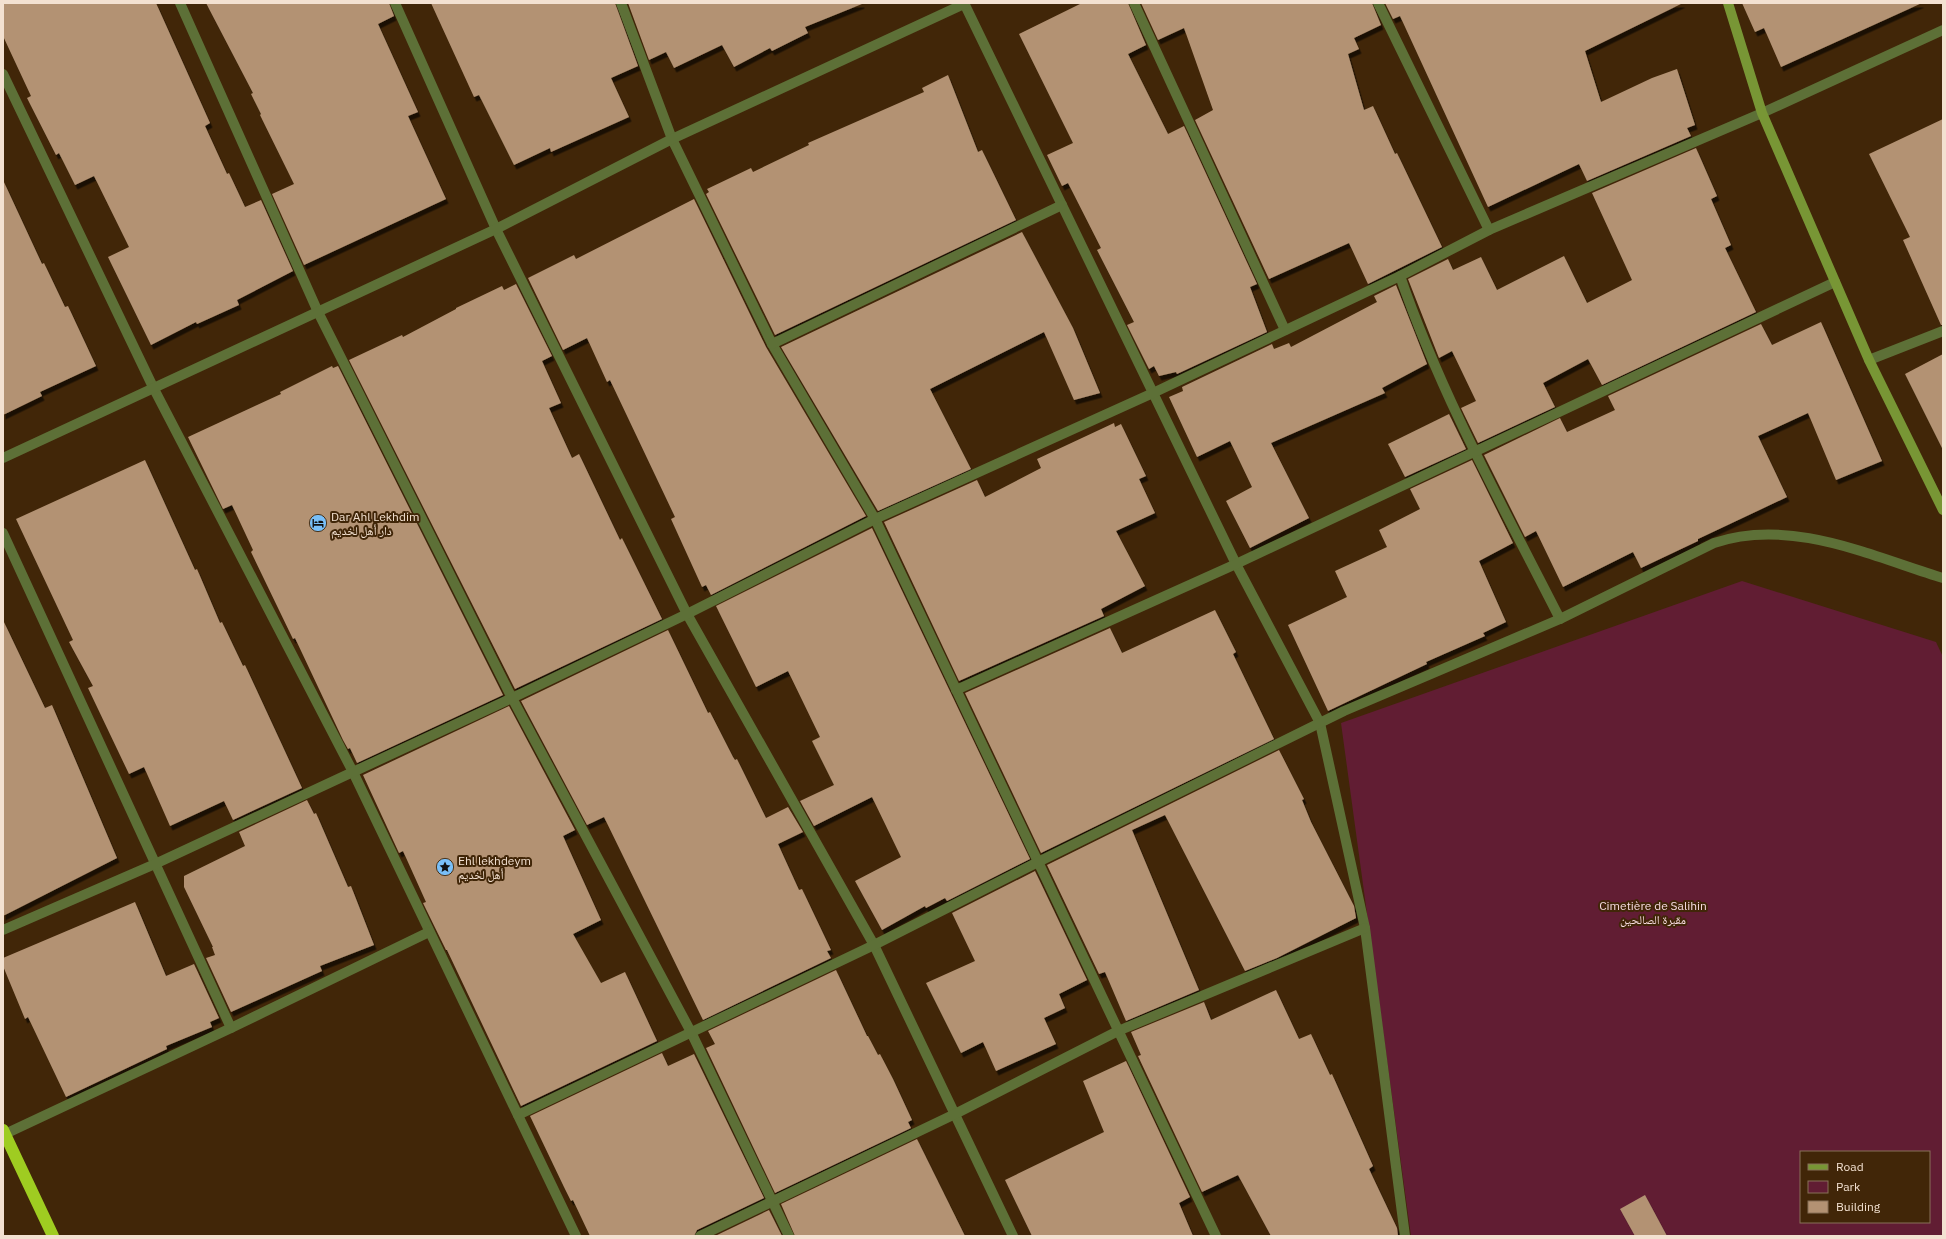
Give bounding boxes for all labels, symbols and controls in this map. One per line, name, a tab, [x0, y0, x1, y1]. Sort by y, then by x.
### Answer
place label: Dar Ahl Lekhdim دار أهل لخديم	[331, 509, 419, 539]
hotel icon: Dar Ahl Lekhdim دار أهل لخديم	[308, 513, 328, 533]
place label: Ehl lekhdeym أهل لخديم	[458, 853, 531, 883]
place icon: Ehl lekhdeym أهل لخديم	[435, 857, 455, 877]
park label: Cimetière de Salihin مقبرة الصالحين	[1599, 898, 1707, 927]
legend	[1800, 1151, 1930, 1223]
text: Road	[1836, 1159, 1864, 1174]
text: Park	[1836, 1179, 1861, 1194]
text: Building	[1836, 1199, 1881, 1214]

